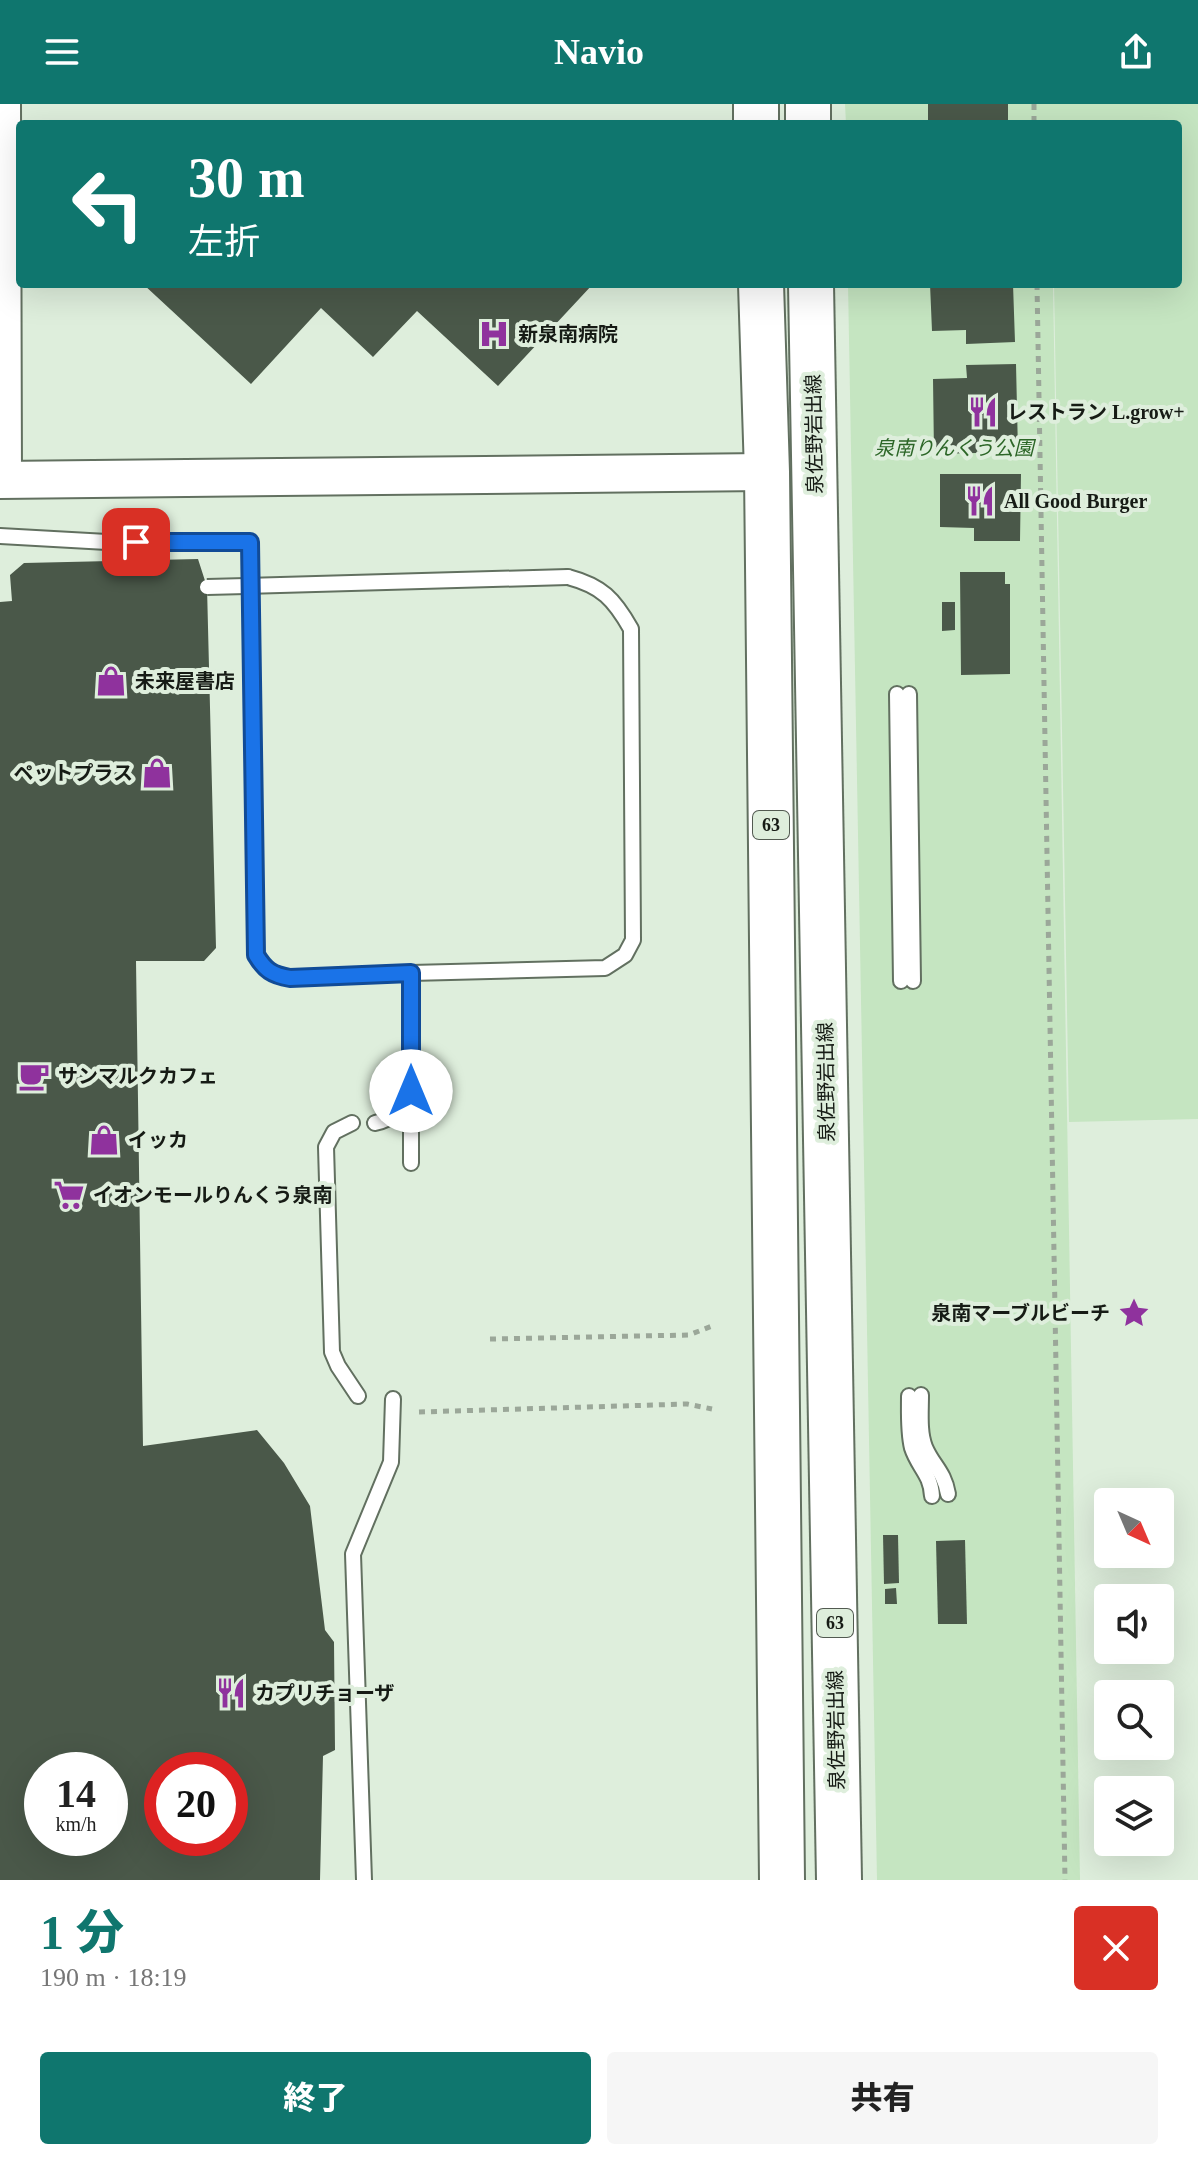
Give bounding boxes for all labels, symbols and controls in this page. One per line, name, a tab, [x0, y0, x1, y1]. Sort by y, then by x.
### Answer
icon: menu	[40, 30, 84, 74]
icon: share	[1114, 30, 1158, 74]
text: Navio	[554, 32, 644, 72]
text: 30 m	[188, 147, 305, 209]
icon: left	[56, 152, 160, 256]
text: 左折	[188, 222, 260, 262]
hospital icon: 新泉南病院	[477, 317, 511, 351]
place label: 新泉南病院	[518, 323, 618, 345]
street label: 泉佐野岩出線	[802, 374, 826, 494]
restaurant icon: レストラン L.grow+	[966, 395, 1000, 429]
place label: レストラン L.grow+	[1007, 401, 1185, 424]
park label: 泉南りんくう公園	[874, 437, 1037, 459]
restaurant icon: All Good Burger	[963, 484, 997, 518]
place label: All Good Burger	[1004, 490, 1147, 513]
pin	[102, 508, 170, 576]
icon: arrive	[114, 520, 158, 564]
shop icon: 未来屋書店	[94, 664, 128, 698]
place label: 未来屋書店	[135, 670, 235, 692]
shop icon: ペットプラス	[140, 756, 174, 790]
place label: ペットプラス	[13, 762, 133, 784]
road number: 63	[753, 811, 789, 839]
street label: 泉佐野岩出線	[814, 1022, 838, 1142]
position arrow	[369, 1049, 453, 1133]
cafe icon: サンマルクカフェ	[17, 1059, 51, 1093]
place label: サンマルクカフェ	[58, 1065, 218, 1087]
shop icon: イッカ	[87, 1123, 121, 1157]
place label: イッカ	[128, 1129, 188, 1151]
supermarket icon: イオンモールりんくう泉南	[52, 1178, 86, 1212]
place label: イオンモールりんくう泉南	[93, 1184, 333, 1206]
place icon: 泉南マーブルビーチ	[1117, 1296, 1151, 1330]
place label: 泉南マーブルビーチ	[931, 1302, 1110, 1324]
north arrow	[1094, 1488, 1174, 1568]
map controls	[1094, 1488, 1174, 1856]
button: sound	[1094, 1584, 1174, 1664]
road number: 63	[817, 1609, 853, 1637]
street label: 泉佐野岩出線	[824, 1670, 848, 1790]
restaurant icon: カプリチョーザ	[214, 1676, 248, 1710]
button: search	[1094, 1680, 1174, 1760]
place label: カプリチョーザ	[255, 1682, 395, 1704]
speed limit sign: 20	[144, 1752, 248, 1856]
text: 14	[56, 1771, 96, 1816]
button: layers	[1094, 1776, 1174, 1856]
text: km/h	[55, 1813, 97, 1835]
text: 1 分	[40, 1906, 124, 1959]
button: close	[1074, 1906, 1158, 1990]
text: 190 m · 18:19	[40, 1963, 187, 1992]
button: 終了	[40, 2052, 591, 2144]
button: 共有	[607, 2052, 1158, 2144]

